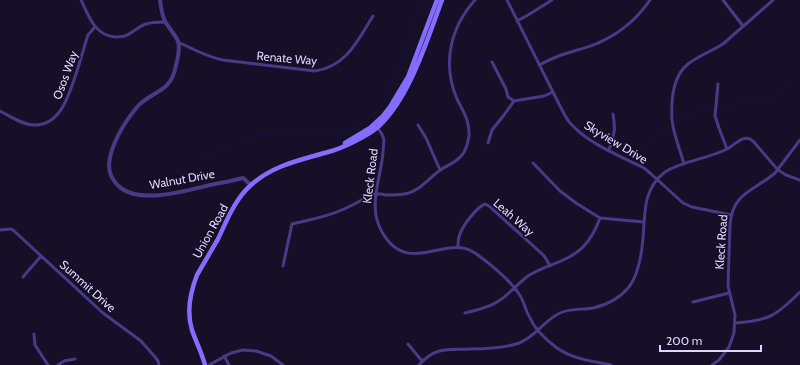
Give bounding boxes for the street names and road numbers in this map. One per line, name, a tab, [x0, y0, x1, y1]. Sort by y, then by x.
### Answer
street label: Renate Way	[256, 48, 318, 68]
street label: Osos Way	[49, 49, 81, 101]
street label: Skyview Drive	[582, 117, 650, 167]
street label: Kleck Road	[359, 148, 381, 204]
street label: Walnut Drive	[148, 166, 216, 192]
street label: Leah Way	[490, 195, 538, 239]
street label: Union Road	[189, 201, 231, 261]
street label: Kleck Road	[712, 214, 730, 270]
street label: Summit Drive	[57, 257, 119, 315]

